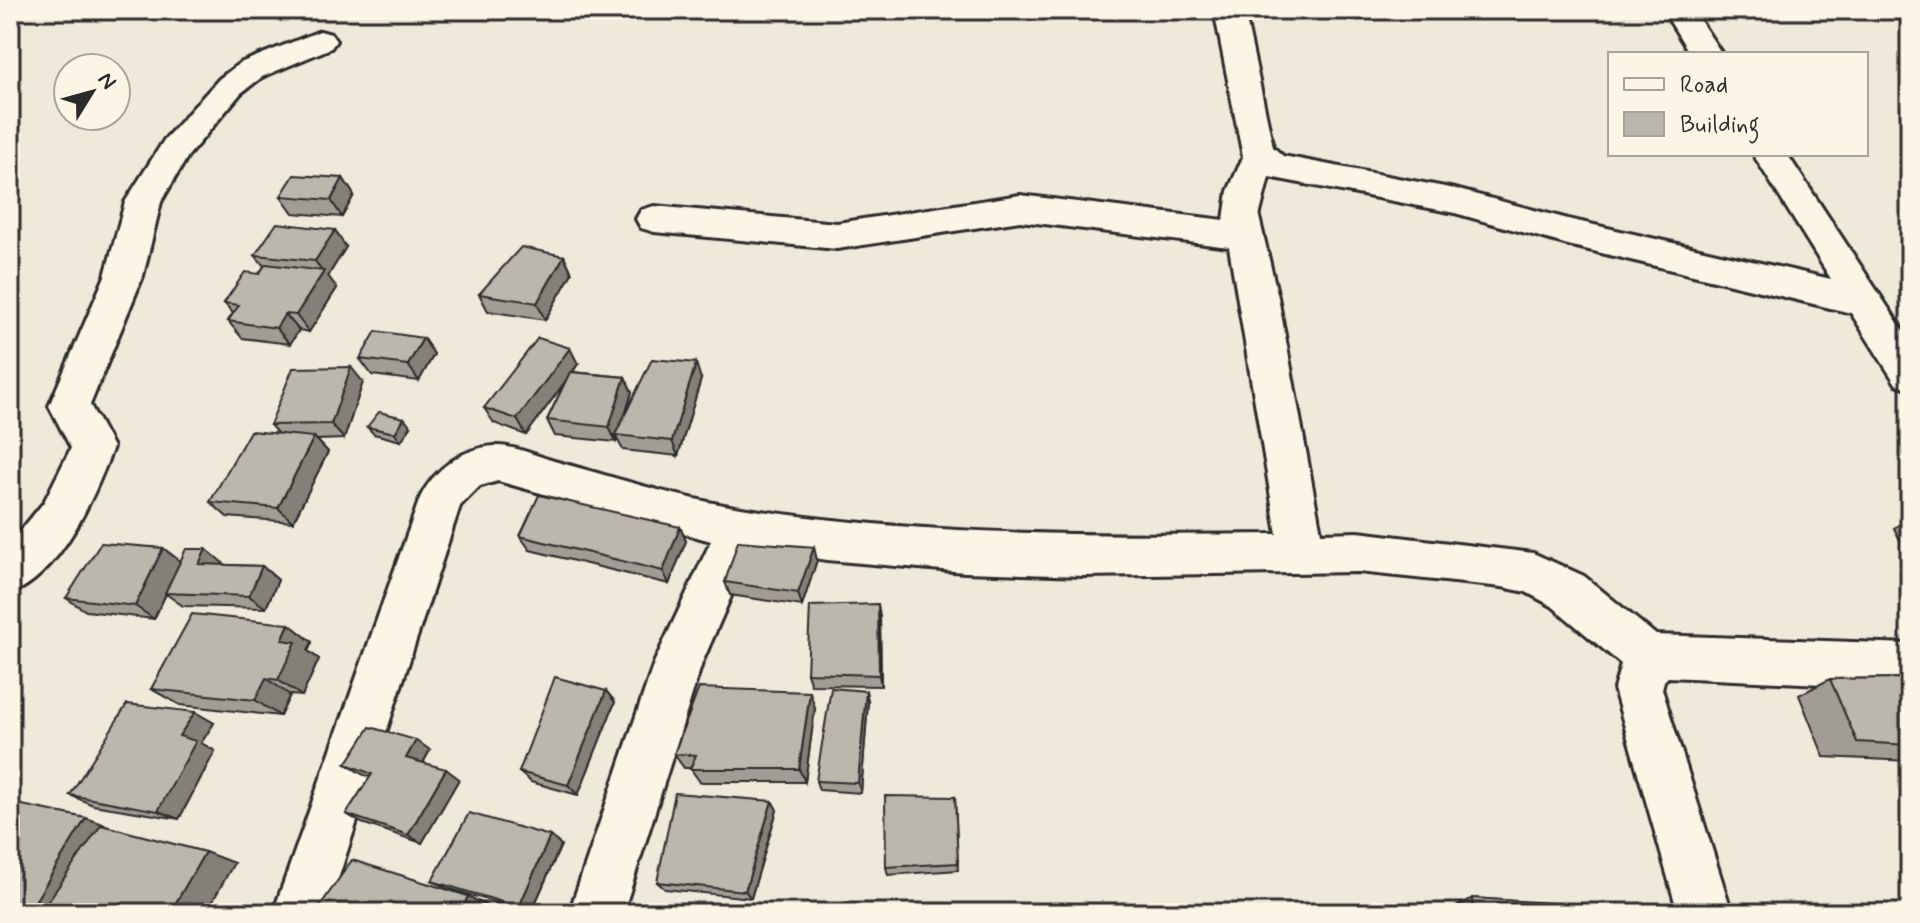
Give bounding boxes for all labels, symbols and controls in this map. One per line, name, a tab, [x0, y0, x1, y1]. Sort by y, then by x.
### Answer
north arrow	[52, 52, 132, 132]
legend	[1608, 52, 1868, 156]
text: N	[91, 67, 122, 95]
text: Road	[1680, 70, 1728, 101]
text: Building	[1680, 110, 1760, 144]

